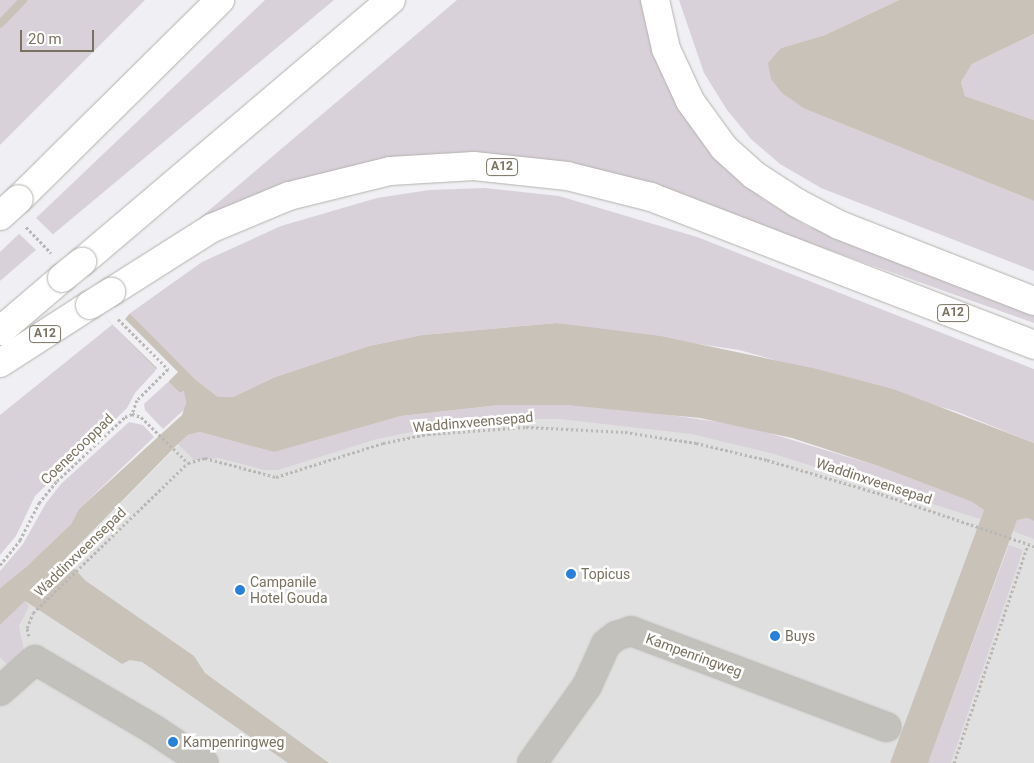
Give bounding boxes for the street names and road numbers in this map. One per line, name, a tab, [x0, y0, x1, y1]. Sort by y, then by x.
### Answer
road number: A12	[486, 158, 518, 176]
road number: A12	[937, 304, 969, 322]
road number: A12	[29, 324, 61, 344]
street label: Waddinxveensepad	[412, 408, 534, 436]
street label: Coenecooppad	[37, 410, 117, 488]
street label: Waddinxveensepad	[814, 454, 934, 508]
street label: Waddinxveensepad	[31, 504, 129, 600]
street label: Kampenringweg	[644, 630, 744, 680]

